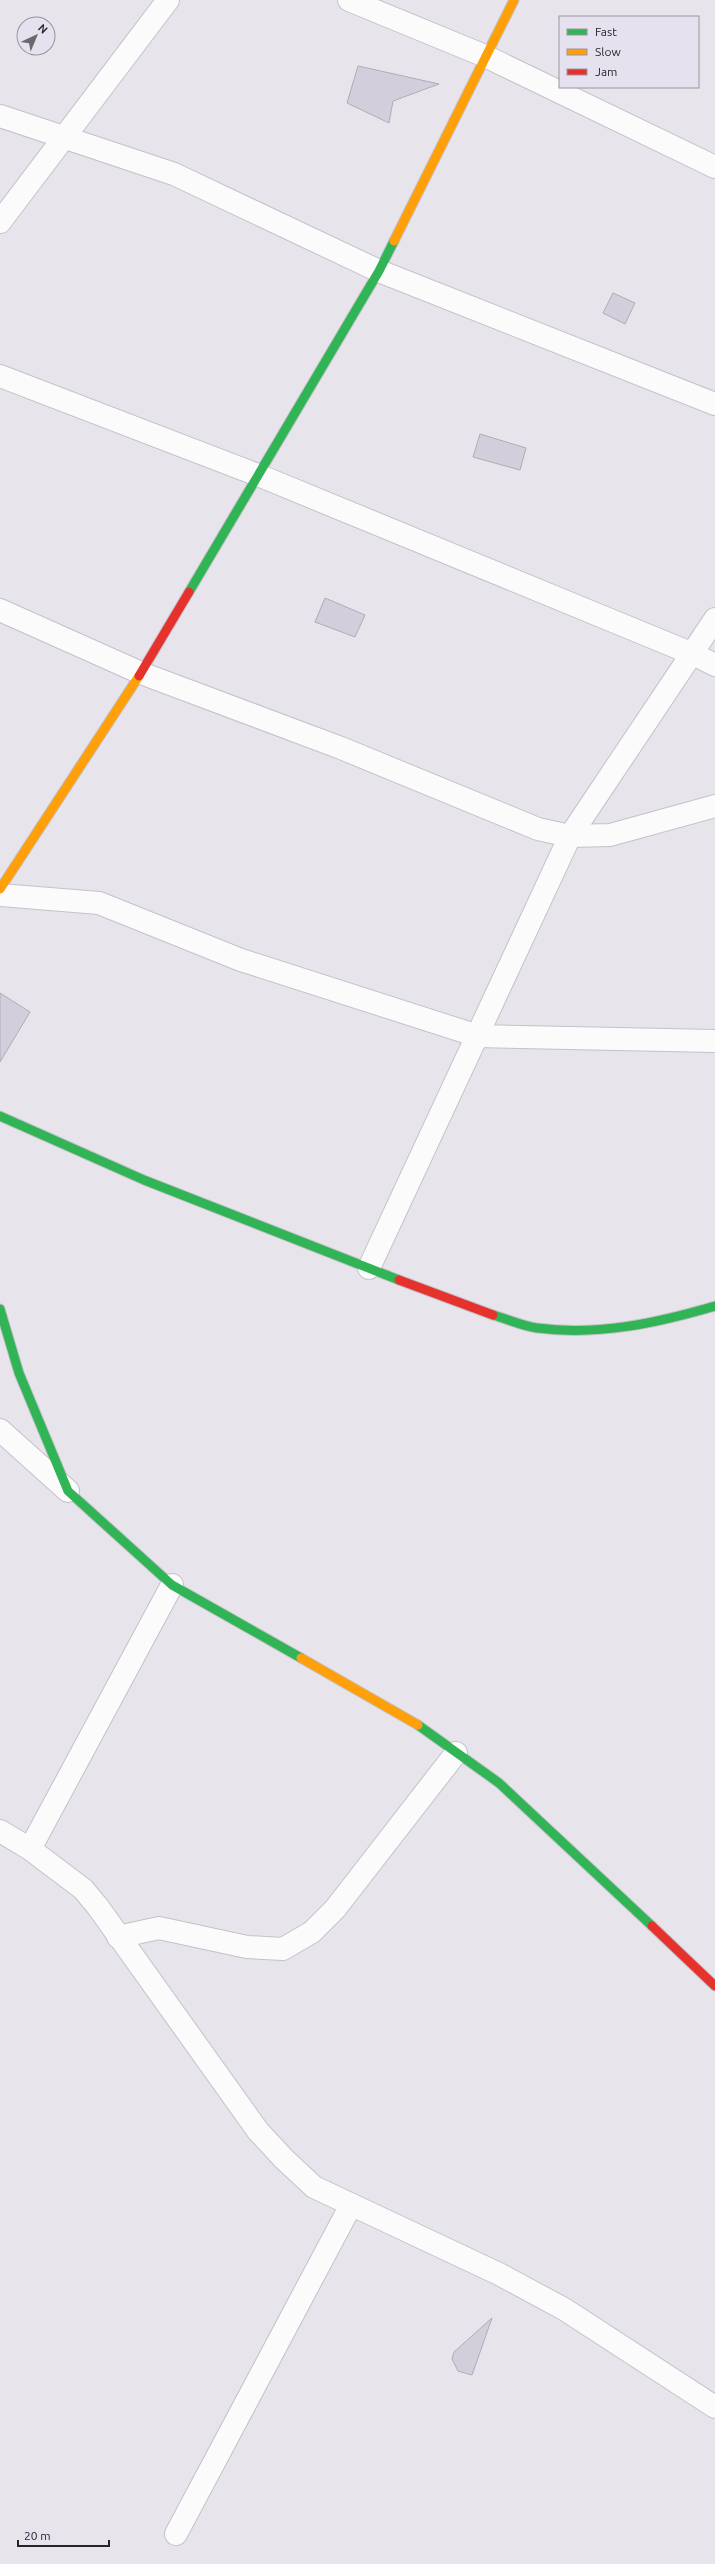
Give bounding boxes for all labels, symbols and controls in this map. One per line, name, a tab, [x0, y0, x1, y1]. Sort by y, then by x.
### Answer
north arrow	[16, 16, 56, 56]
legend	[559, 16, 699, 88]
text: N	[36, 22, 50, 36]
text: Fast	[595, 25, 617, 38]
text: Slow	[595, 45, 621, 58]
text: Jam	[595, 65, 617, 78]
scale bar	[18, 2522, 109, 2548]
text: 20 m	[24, 2529, 51, 2542]

